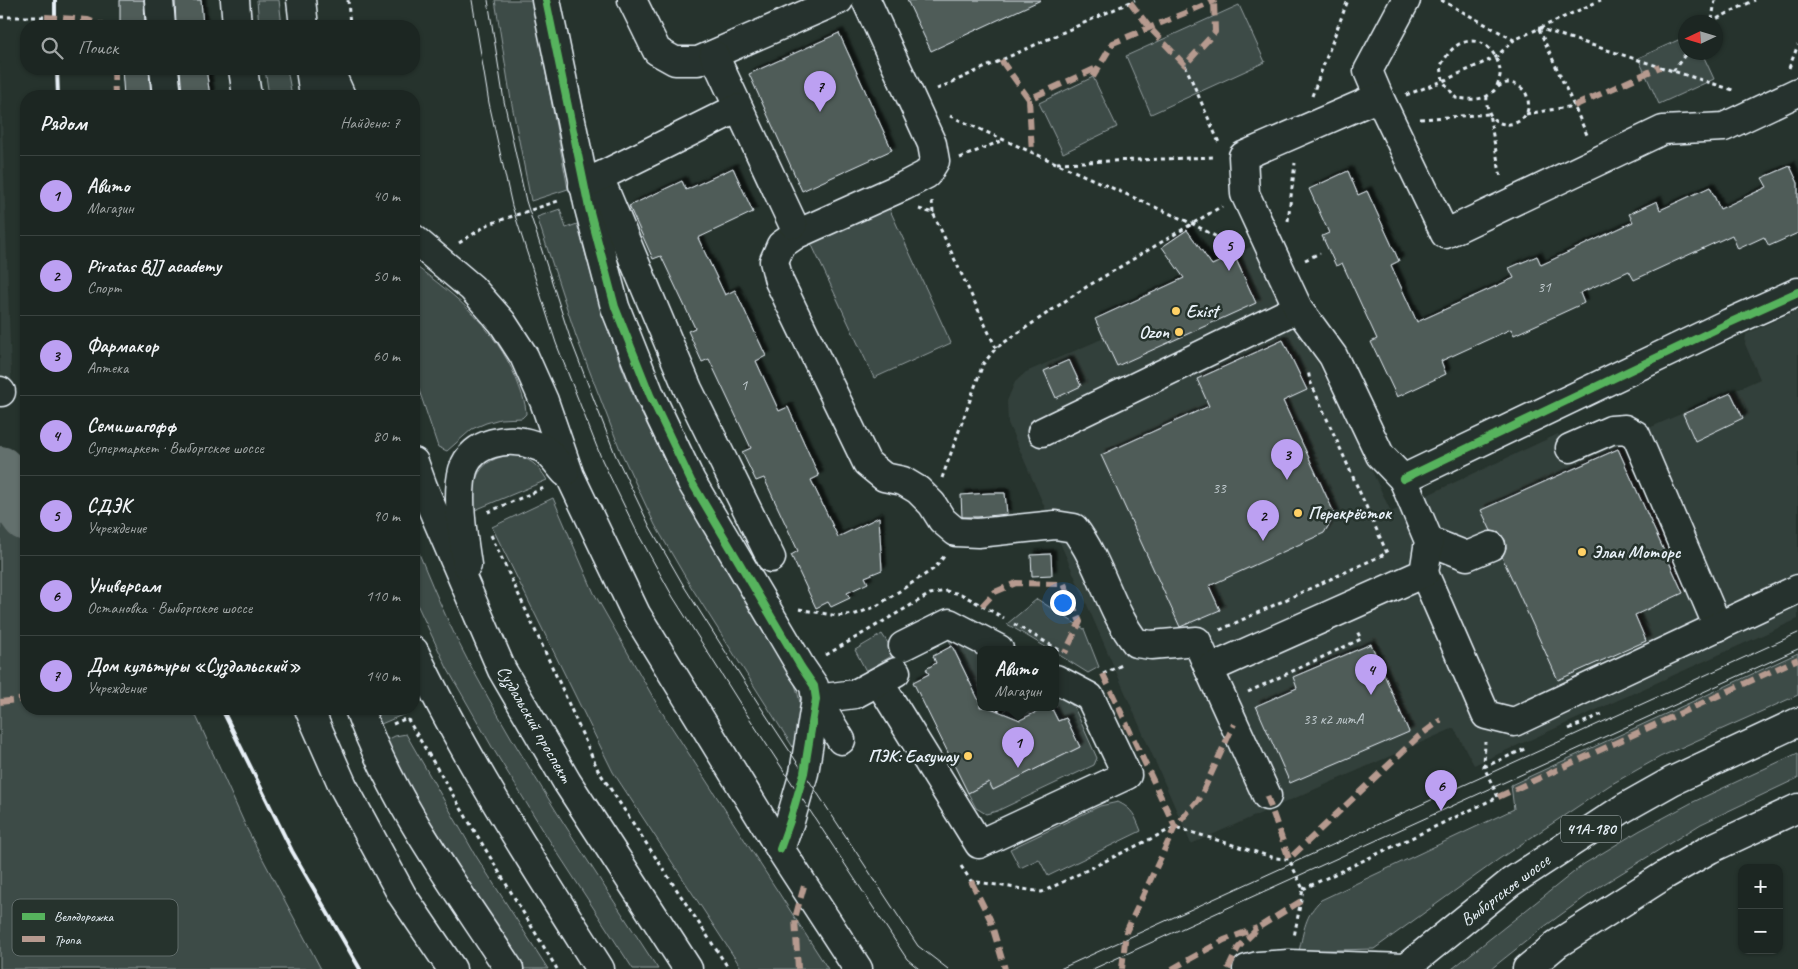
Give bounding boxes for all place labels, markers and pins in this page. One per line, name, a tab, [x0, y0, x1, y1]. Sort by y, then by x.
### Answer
pin: 7	[804, 71, 836, 112]
pin: 5	[1213, 230, 1245, 271]
place label: Exist	[1186, 300, 1221, 322]
marker: Exist	[1170, 305, 1182, 317]
place label: Ozon	[1139, 321, 1170, 343]
marker: Ozon	[1173, 326, 1185, 338]
pin: 3	[1271, 439, 1303, 480]
pin: 2	[1247, 500, 1279, 541]
place label: Перекрёсток	[1308, 502, 1393, 524]
marker: Перекрёсток	[1292, 507, 1304, 519]
place label: Элан Моторс	[1592, 541, 1681, 563]
marker: Элан Моторс	[1576, 546, 1588, 558]
pin: 4	[1355, 654, 1387, 695]
pin: 1	[1002, 727, 1034, 768]
place label: ПЭК: Easyway	[868, 745, 960, 767]
marker: ПЭК: Easyway	[962, 750, 974, 762]
pin: 6	[1425, 770, 1457, 811]

